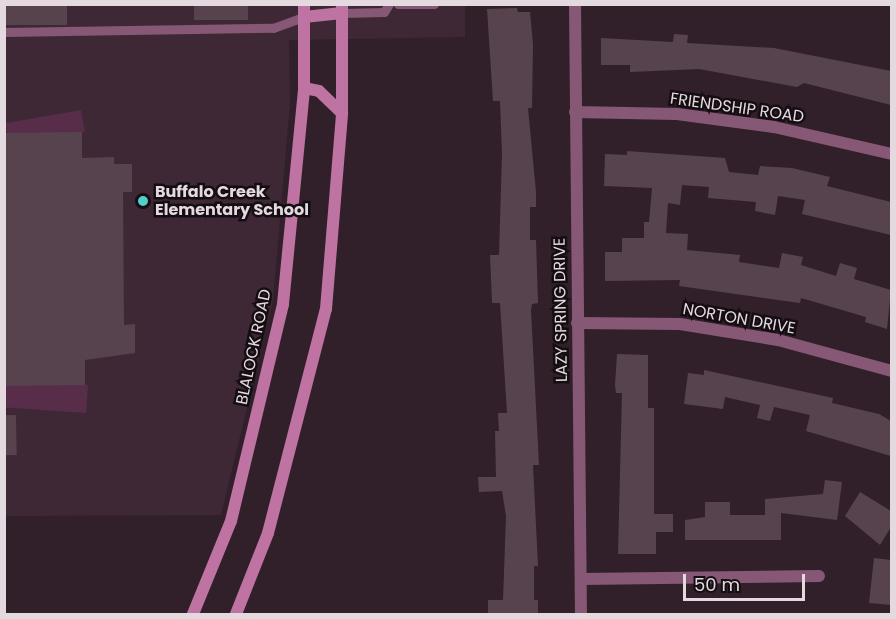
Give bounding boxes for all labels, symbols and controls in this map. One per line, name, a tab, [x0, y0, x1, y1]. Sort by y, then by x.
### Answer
street label: FRIENDSHIP ROAD	[669, 89, 805, 127]
place label: Buffalo Creek Elementary School	[155, 182, 309, 220]
marker: Buffalo Creek Elementary School	[136, 194, 150, 208]
street label: LAZY SPRING DRIVE	[550, 238, 572, 382]
street label: BLALOCK ROAD	[232, 287, 276, 407]
street label: NORTON DRIVE	[681, 300, 797, 338]
scale bar	[686, 562, 808, 600]
text: 50 m	[694, 572, 740, 597]

